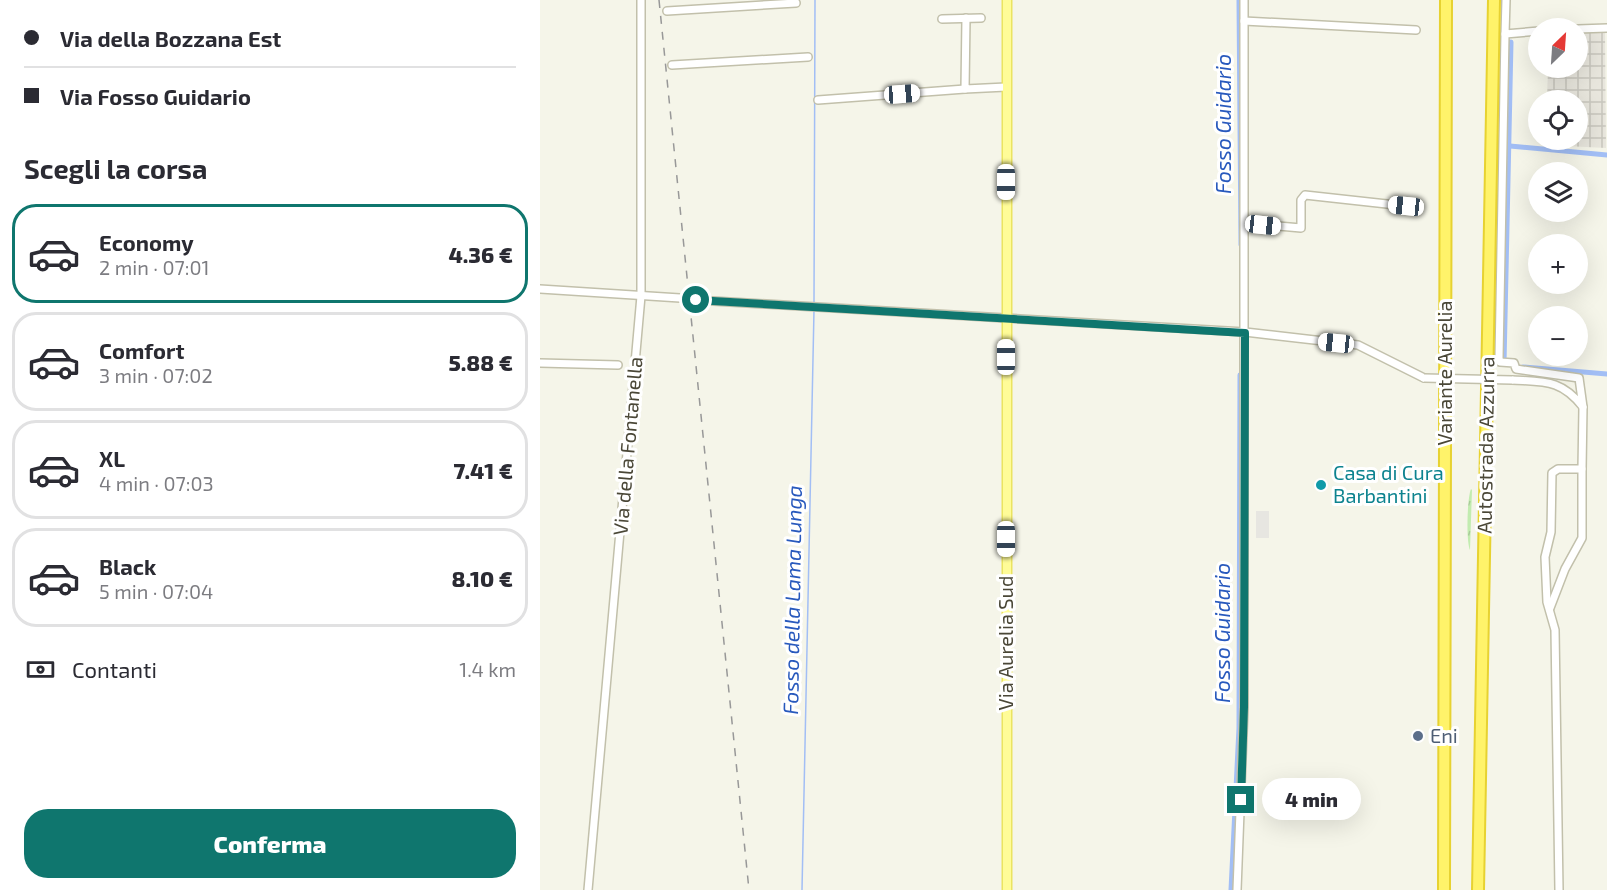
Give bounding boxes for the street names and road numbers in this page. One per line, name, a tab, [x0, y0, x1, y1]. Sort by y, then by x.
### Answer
street label: Variante Aurelia	[1432, 301, 1456, 445]
street label: Via della Fontanella	[607, 356, 647, 536]
street label: Autostrada Azzurra	[1471, 356, 1499, 534]
street label: Via Aurelia Sud	[993, 576, 1017, 710]

